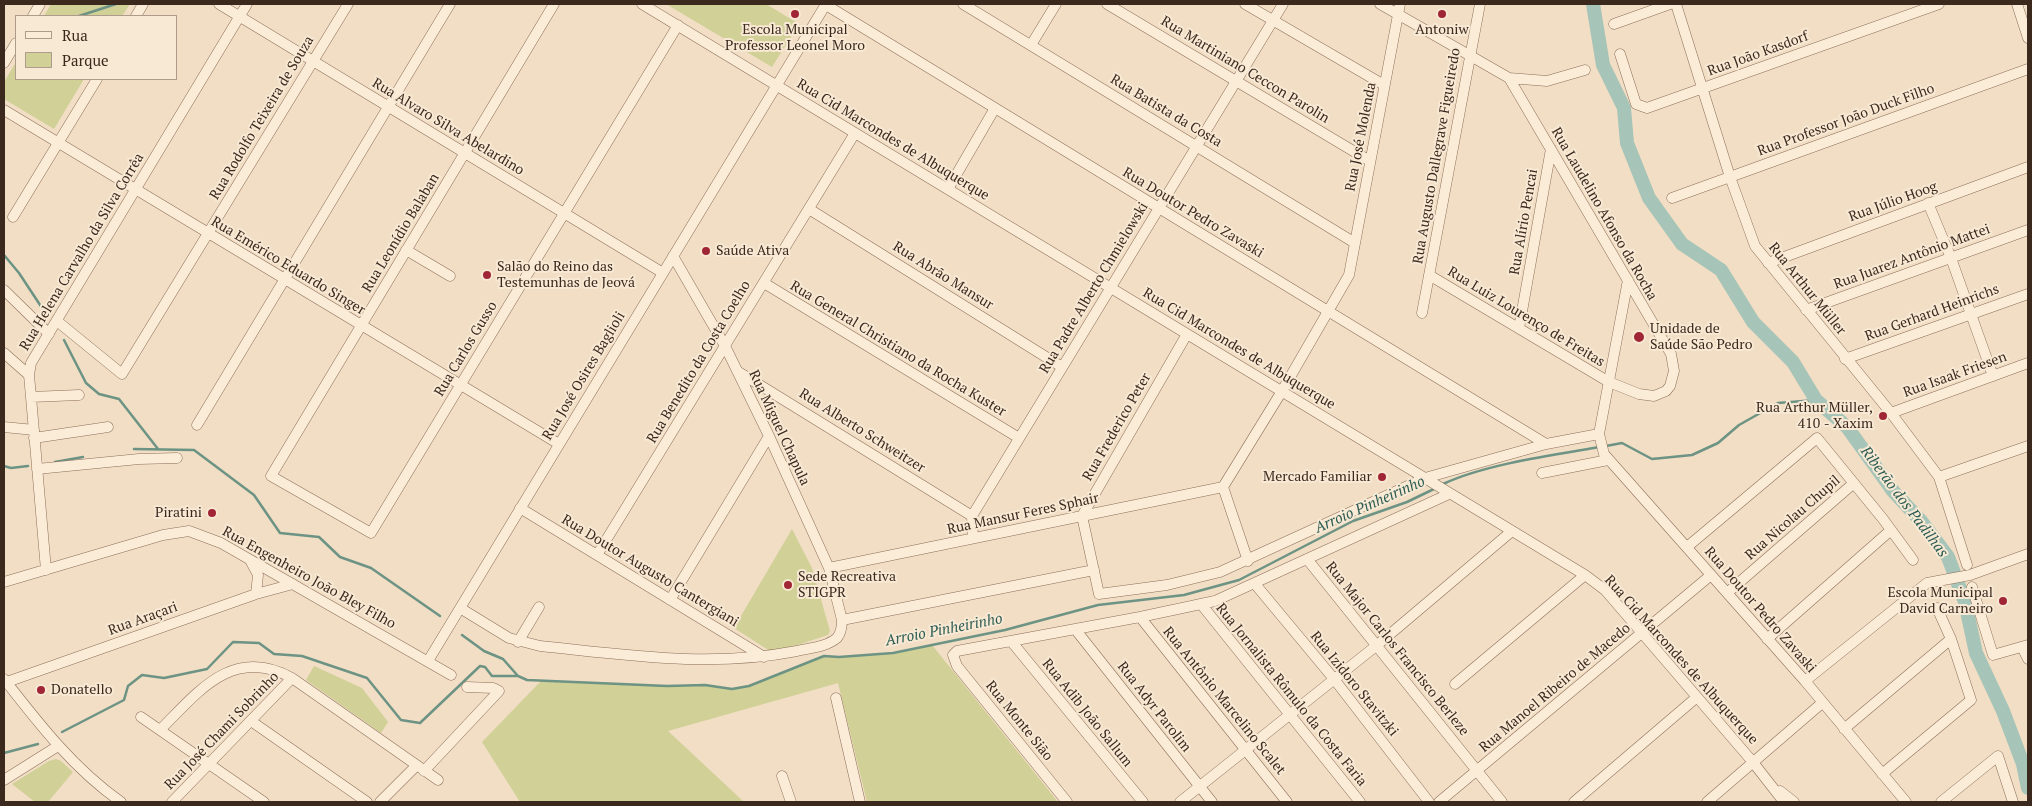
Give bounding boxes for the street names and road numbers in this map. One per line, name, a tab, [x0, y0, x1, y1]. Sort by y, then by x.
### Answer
street label: Rua Martiniano Ceccon Parolin	[1158, 13, 1332, 127]
street label: Rua João Kasdorf	[1705, 28, 1811, 80]
street label: Rua Rodolfo Teixeira de Souza	[206, 33, 318, 203]
street label: Rua Augusto Dallegrave Figueiredo	[1410, 47, 1464, 265]
street label: Rua Batista da Costa	[1107, 71, 1225, 151]
street label: Rua Alvaro Silva Abelardino	[369, 75, 527, 179]
street label: Rua Cid Marcondes de Albuquerque	[794, 76, 992, 204]
street label: Rua Professor João Duck Filho	[1755, 80, 1937, 160]
street label: Rua José Molenda	[1342, 81, 1380, 193]
street label: Rua Laudelino Afonso da Rocha	[1548, 125, 1660, 303]
street label: Rua Helena Carvalho da Silva Corrêa	[16, 150, 148, 354]
street label: Rua Doutor Pedro Zavaski	[1120, 164, 1266, 262]
street label: Rua Alírio Pencai	[1506, 168, 1542, 276]
street label: Rua Leonídio Balaban	[359, 171, 443, 295]
street label: Rua Júlio Hoog	[1847, 178, 1939, 226]
street label: Rua Padre Alberto Chmielowski	[1036, 199, 1152, 377]
street label: Rua Emérico Eduardo Singer	[208, 213, 368, 319]
street label: Rua Juarez Antônio Mattei	[1832, 221, 1992, 293]
street label: Rua Abrão Mansur	[890, 238, 996, 314]
street label: Rua Arthur Müller	[1765, 240, 1849, 338]
street label: Rua Luiz Lourenço de Freitas	[1445, 263, 1607, 371]
street label: Rua Benedito da Costa Coelho	[644, 278, 754, 446]
street label: Rua General Christiano da Rocha Kuster	[787, 278, 1009, 420]
street label: Rua Gerhard Heinrichs	[1863, 281, 2001, 345]
street label: Rua Cid Marcondes de Albuquerque	[1140, 285, 1338, 413]
street label: Rua Carlos Gusso	[431, 298, 501, 400]
street label: Rua José Osires Baglioli	[539, 309, 629, 443]
street label: Rua Isaak Friesen	[1901, 348, 2009, 402]
street label: Rua Miguel Chapula	[745, 368, 813, 488]
street label: Rua Frederico Peter	[1079, 370, 1155, 484]
street label: Rua Alberto Schweitzer	[796, 385, 928, 477]
street label: Rua Nicolau Chupil	[1742, 472, 1844, 564]
street label: Rua Mansur Feres Sphair	[946, 490, 1100, 538]
street label: Rua Doutor Augusto Cantergiani	[558, 511, 742, 631]
street label: Rua Engenheiro João Bley Filho	[219, 523, 399, 633]
street label: Rua Doutor Pedro Zavaski	[1701, 544, 1819, 676]
street label: Rua Major Carlos Francisco Berleze	[1322, 559, 1472, 739]
street label: Rua Cid Marcondes de Albuquerque	[1601, 572, 1761, 748]
street label: Rua Araçari	[106, 599, 180, 639]
street label: Rua Jornalista Rômulo da Costa Faria	[1212, 600, 1370, 790]
street label: Rua Manoel Ribeiro de Macedo	[1476, 620, 1634, 756]
street label: Rua Antônio Marcelino Scalet	[1159, 624, 1289, 778]
street label: Rua Izidoro Stavitzki	[1307, 628, 1401, 740]
street label: Rua Adib João Sallum	[1038, 656, 1136, 770]
street label: Rua Adyr Parolim	[1114, 659, 1194, 755]
street label: Rua José Chami Sobrinho	[161, 669, 283, 793]
street label: Rua Monte Sião	[982, 678, 1056, 764]

